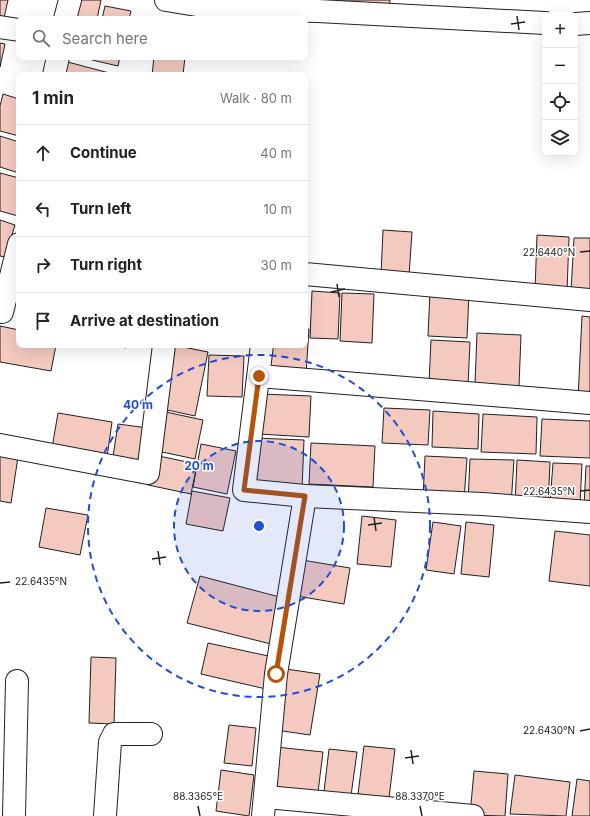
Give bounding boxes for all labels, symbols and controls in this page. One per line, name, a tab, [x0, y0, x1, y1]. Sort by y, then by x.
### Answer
map controls	[542, 12, 578, 156]
button: +	[542, 12, 578, 48]
search box	[16, 16, 308, 60]
icon: search	[30, 27, 52, 49]
text: Search here	[62, 29, 148, 48]
button: −	[542, 48, 578, 84]
button: locate	[542, 84, 578, 120]
text: 1 min	[32, 88, 74, 108]
text: Walk · 80 m	[220, 90, 292, 106]
button: layers	[542, 120, 578, 156]
icon: ahead	[32, 142, 54, 164]
text: Continue	[70, 143, 137, 162]
text: 40 m	[260, 145, 292, 161]
icon: left	[32, 198, 54, 220]
text: Turn left	[70, 199, 131, 218]
text: 10 m	[263, 201, 292, 217]
text: 22.6440°N	[523, 246, 575, 258]
icon: right	[32, 254, 54, 276]
text: Turn right	[70, 255, 142, 274]
text: 30 m	[261, 257, 292, 273]
icon: arrive	[32, 310, 54, 332]
text: Arrive at destination	[70, 311, 219, 330]
route end	[250, 367, 268, 385]
text: 40 m	[123, 397, 153, 412]
text: 20 m	[184, 458, 214, 473]
text: 22.6435°N	[523, 485, 575, 497]
centre of rings	[252, 519, 266, 533]
text: 22.6435°N	[15, 575, 67, 587]
route start	[267, 665, 285, 683]
text: 22.6430°N	[523, 724, 575, 736]
text: 88.3365°E	[173, 790, 223, 802]
text: 88.3370°E	[395, 790, 445, 802]

